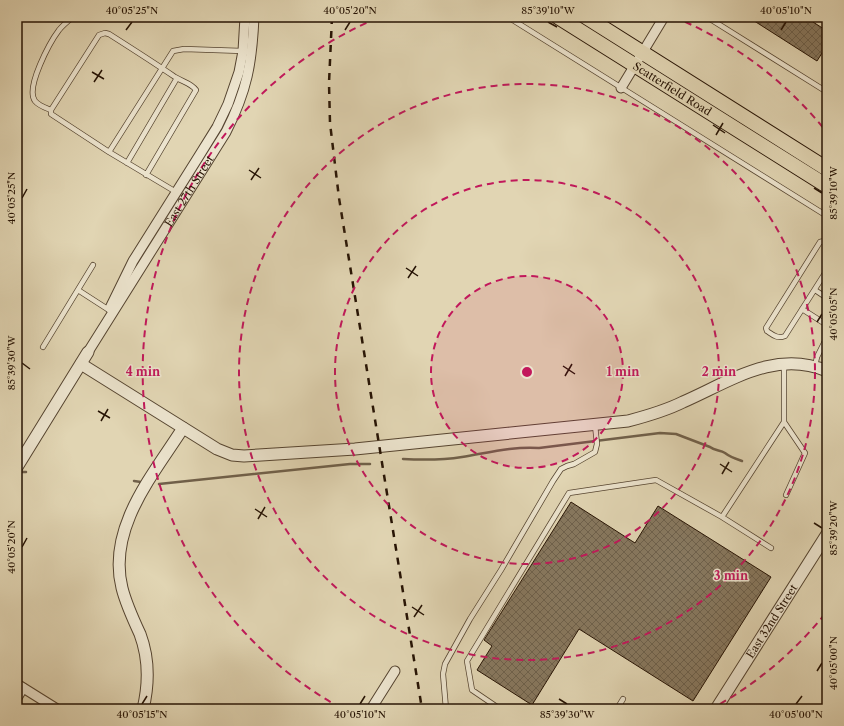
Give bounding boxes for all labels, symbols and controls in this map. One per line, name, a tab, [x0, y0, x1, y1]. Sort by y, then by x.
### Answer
text: 40°05'25"N	[106, 4, 158, 17]
text: 40°05'20"N	[323, 4, 377, 17]
text: 85°39'10"W	[521, 4, 576, 17]
text: 40°05'10"N	[760, 4, 812, 17]
street label: Scatterfield Road	[630, 59, 714, 119]
street label: East 27th Street	[161, 153, 217, 229]
text: 85°39'10"W	[827, 165, 840, 220]
text: 40°05'25"N	[5, 172, 18, 224]
text: 40°05'05"N	[827, 287, 840, 341]
text: 85°39'30"W	[5, 335, 18, 390]
text: 4 min	[126, 364, 161, 379]
text: 1 min	[607, 364, 640, 379]
text: 2 min	[702, 364, 737, 379]
centre of rings	[520, 365, 534, 379]
text: 85°39'20"W	[827, 499, 840, 555]
text: 40°05'20"N	[5, 520, 18, 574]
text: 3 min	[714, 568, 749, 583]
street label: East 32nd Street	[743, 581, 800, 661]
text: 40°05'00"N	[827, 636, 840, 690]
text: 40°05'15"N	[117, 708, 167, 721]
text: 40°05'10"N	[334, 708, 386, 721]
text: 85°39'30"W	[540, 708, 595, 721]
text: 40°05'00"N	[769, 708, 823, 721]

